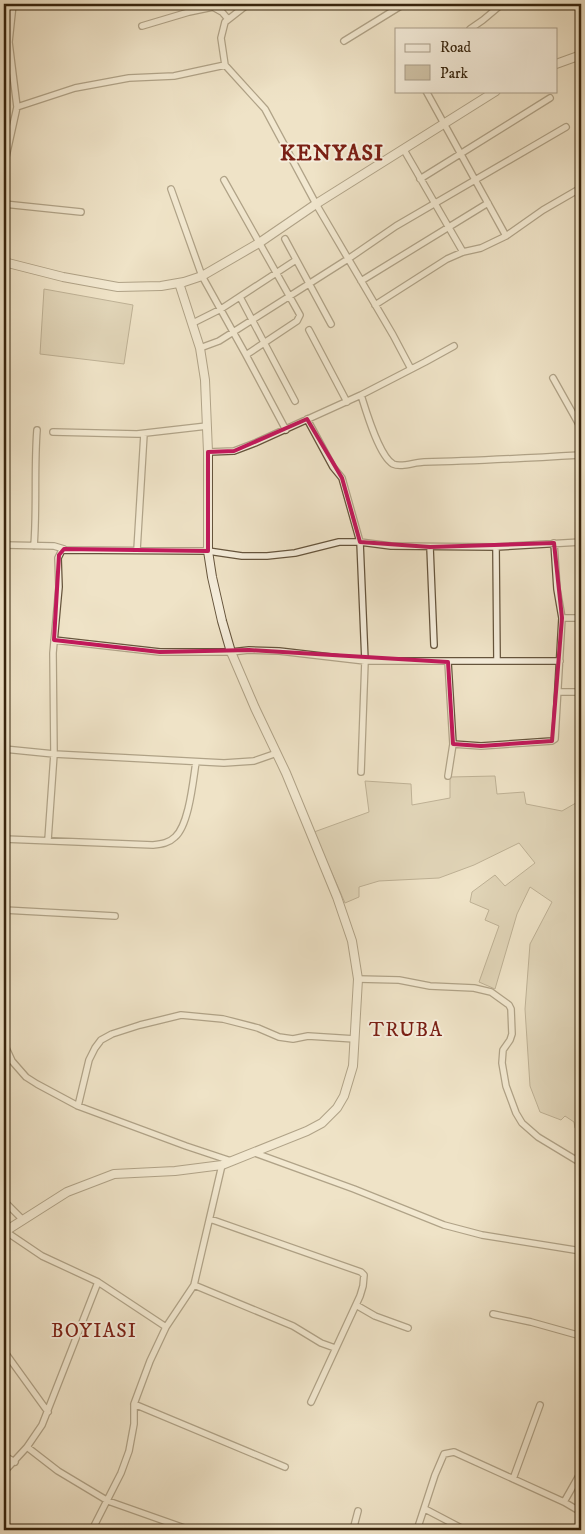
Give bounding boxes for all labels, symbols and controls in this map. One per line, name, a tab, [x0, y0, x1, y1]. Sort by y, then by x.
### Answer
legend	[395, 28, 558, 92]
text: Road	[440, 38, 472, 57]
text: Park	[440, 64, 469, 83]
district label: KENYASI	[280, 140, 384, 167]
district label: TRUBA	[369, 1018, 443, 1043]
district label: BOYIASI	[51, 1319, 137, 1344]

